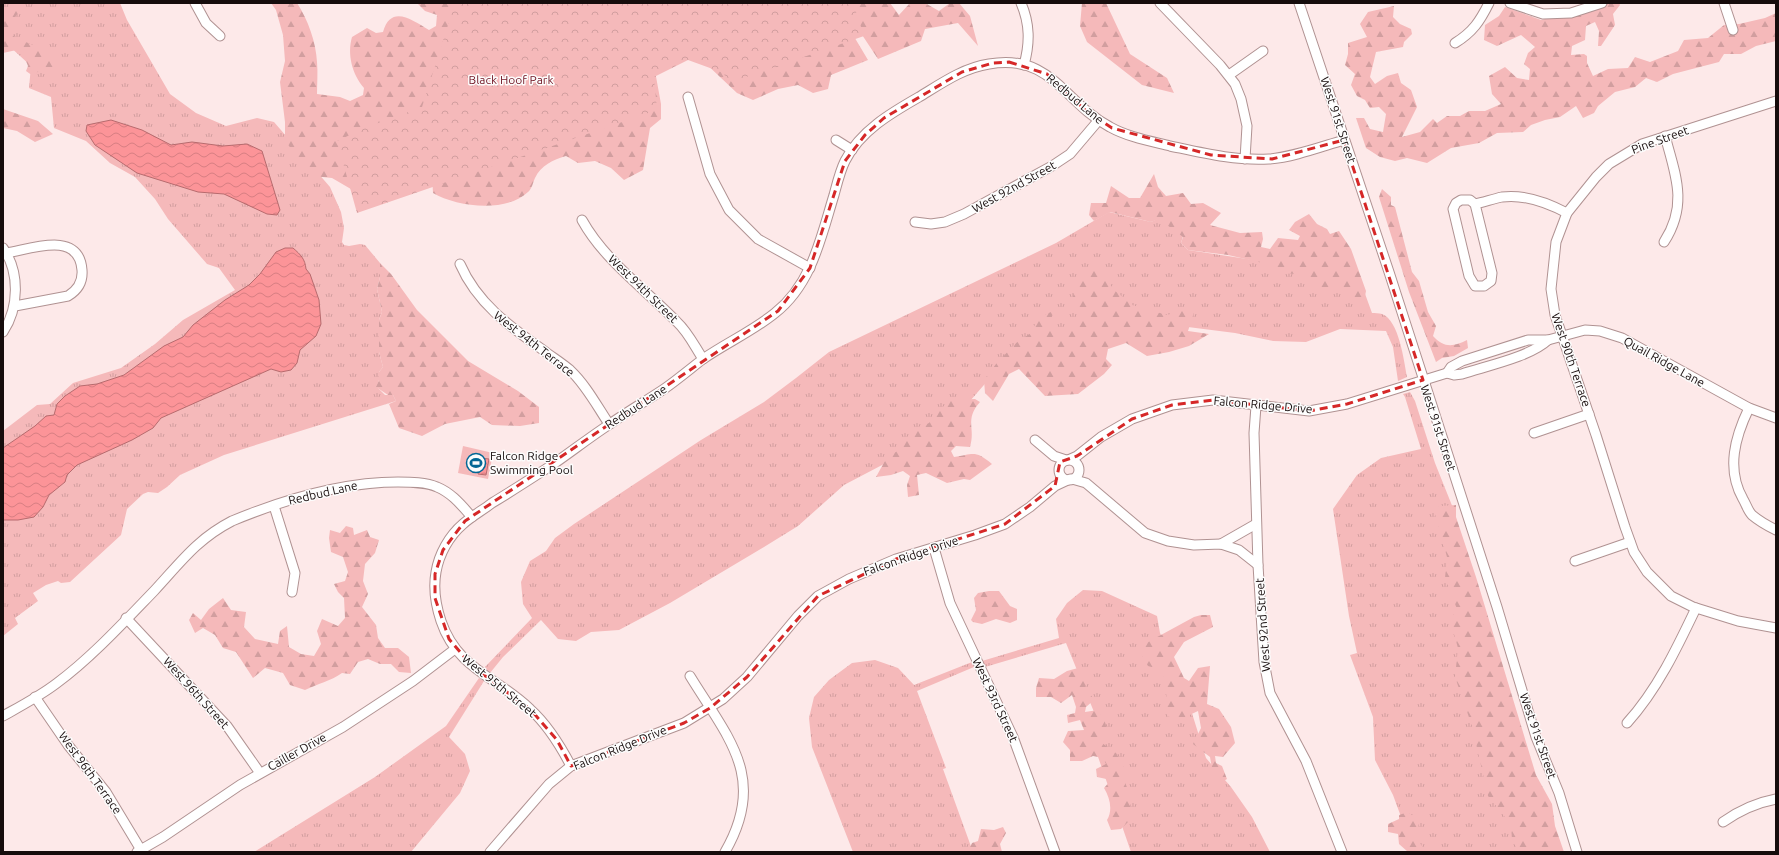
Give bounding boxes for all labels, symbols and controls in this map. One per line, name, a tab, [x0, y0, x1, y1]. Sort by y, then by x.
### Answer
street label: Redbud Lane	[1044, 71, 1107, 126]
park label: Black Hoof Park	[469, 73, 553, 86]
street label: West 91st Street	[1318, 75, 1359, 165]
street label: Pine Street	[1629, 123, 1690, 156]
street label: West 92nd Street	[970, 158, 1058, 215]
street label: West 94th Street	[606, 252, 681, 325]
street label: West 94th Terrace	[492, 308, 577, 379]
street label: West 90th Terrace	[1549, 311, 1594, 408]
street label: Quail Ridge Lane	[1621, 334, 1707, 389]
street label: Redbud Lane	[603, 382, 669, 431]
street label: West 91st Street	[1418, 383, 1459, 473]
street label: Falcon Ridge Drive	[1213, 394, 1313, 415]
place label: Falcon Ridge Swimming Pool	[490, 449, 573, 476]
sports icon: Falcon Ridge Swimming Pool	[465, 452, 487, 474]
street label: Redbud Lane	[287, 478, 359, 507]
street label: Falcon Ridge Drive	[862, 533, 960, 578]
street label: West 92nd Street	[1253, 577, 1272, 672]
street label: West 95th Street	[460, 652, 539, 720]
street label: West 96th Street	[161, 654, 232, 731]
street label: West 93rd Street	[970, 656, 1021, 744]
street label: West 91st Street	[1518, 691, 1559, 781]
street label: Falcon Ridge Drive	[571, 723, 668, 772]
street label: West 96th Terrace	[56, 729, 125, 816]
street label: Cailler Drive	[265, 730, 328, 773]

